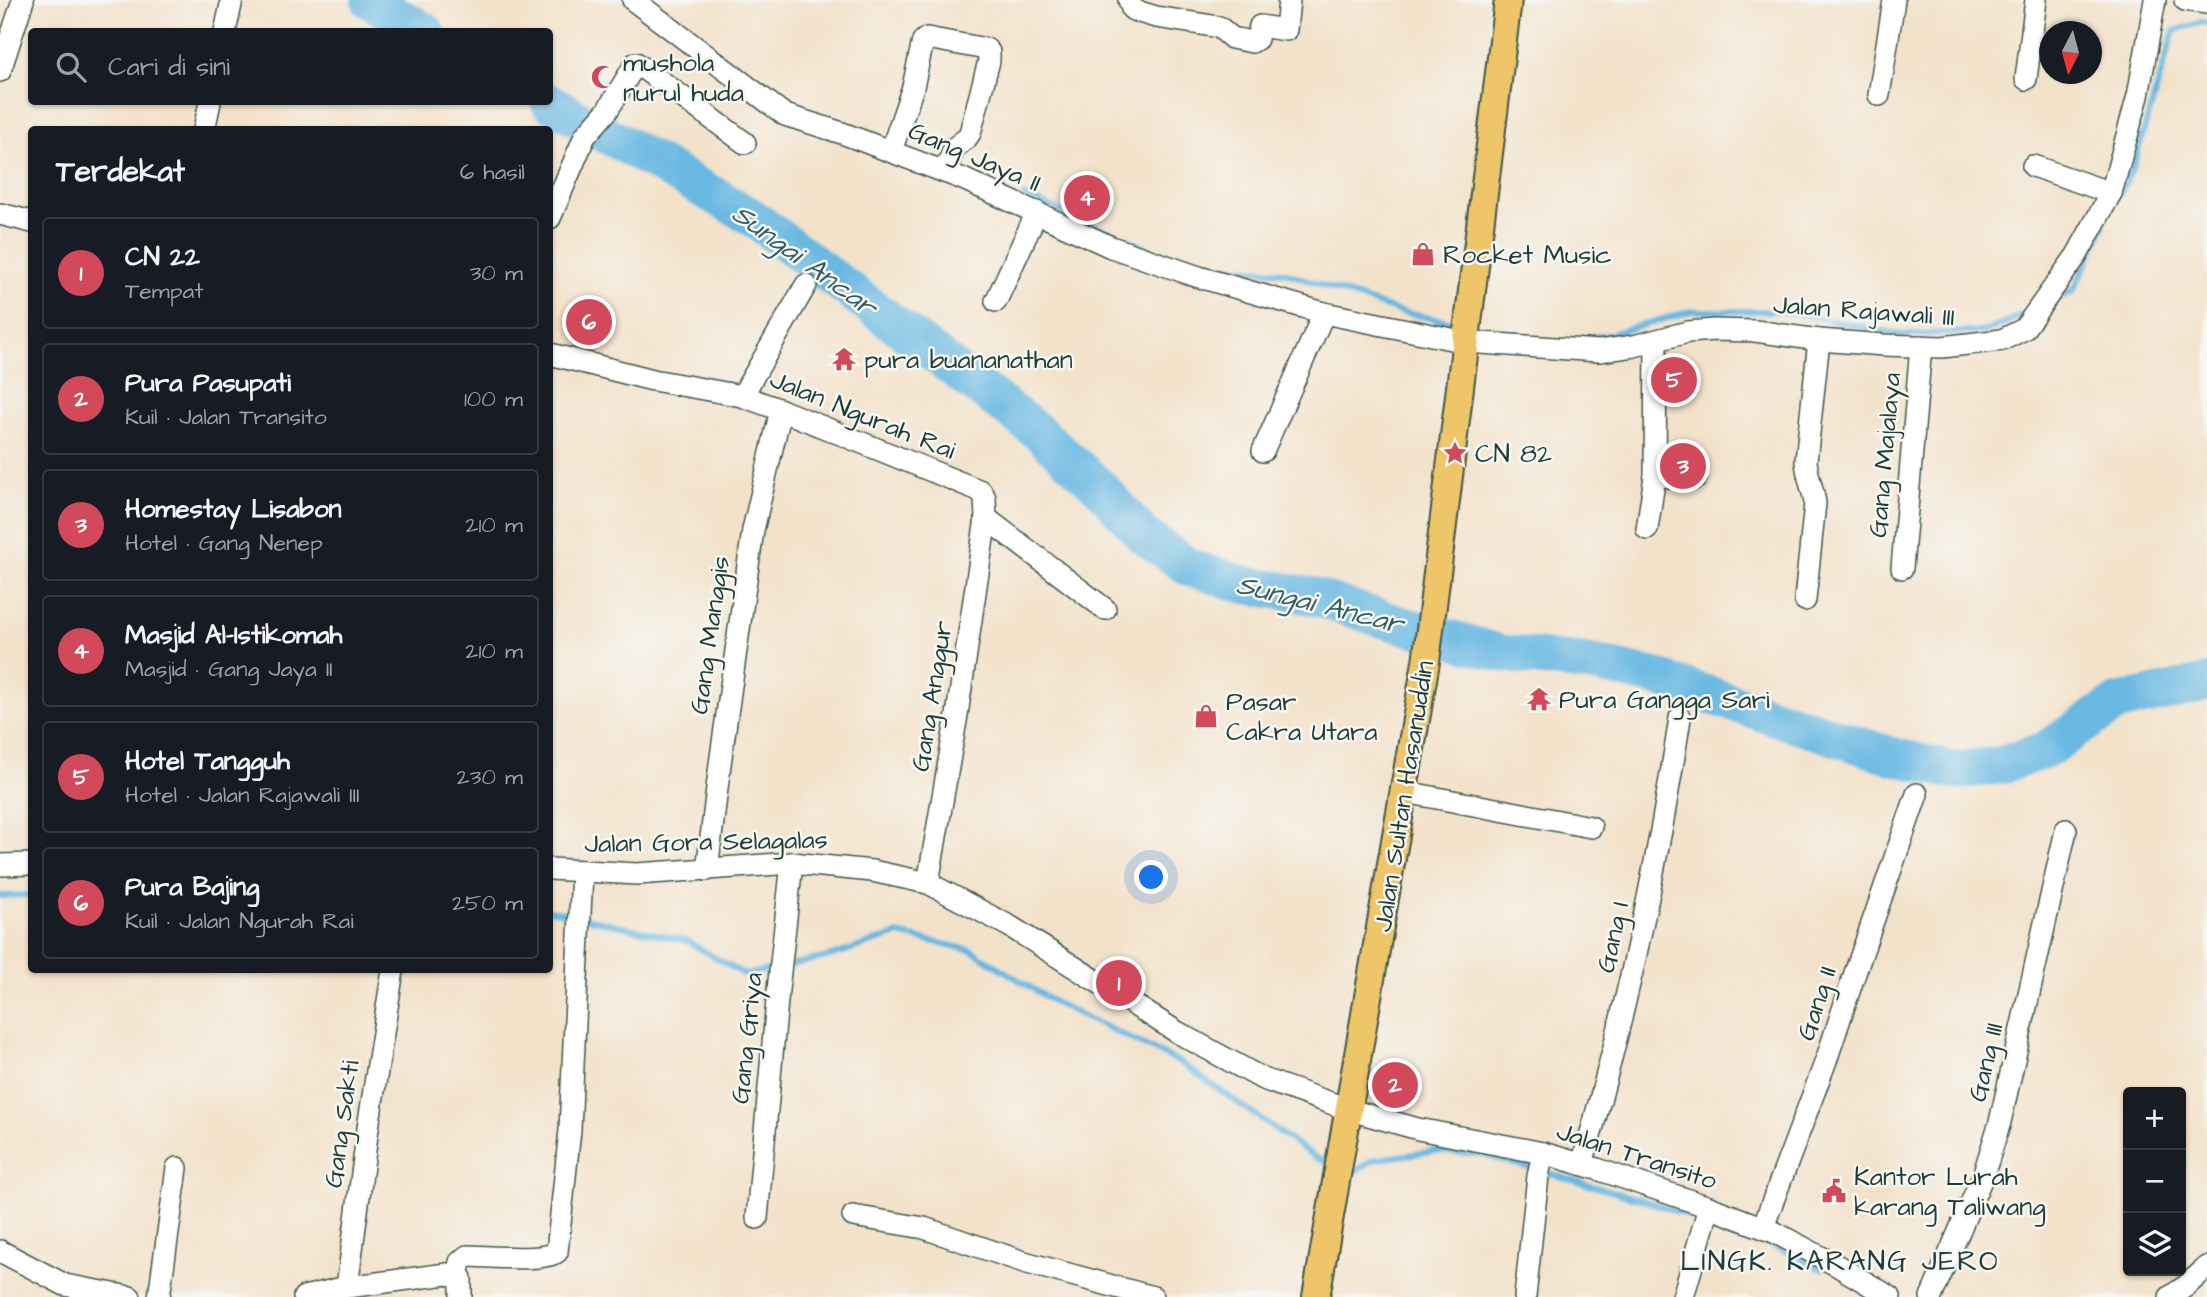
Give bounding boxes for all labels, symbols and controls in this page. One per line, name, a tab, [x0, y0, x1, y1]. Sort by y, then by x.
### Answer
north arrow	[2039, 21, 2102, 84]
search box	[28, 28, 553, 105]
place label: mushola nurul huda	[623, 45, 744, 111]
icon: search	[52, 48, 90, 86]
text: Cari di sini	[108, 49, 230, 85]
mosque icon: mushola nurul huda	[589, 63, 617, 91]
street label: Gang Jaya II	[902, 113, 1046, 203]
text: Terdekat	[56, 151, 185, 193]
text: 6 hasil	[460, 156, 525, 188]
pin: 4	[1064, 172, 1110, 224]
water label: Sungai Ancar	[723, 195, 886, 328]
place label: Rocket Music	[1443, 237, 1612, 273]
text: CN 22	[125, 239, 200, 275]
shop icon: Rocket Music	[1409, 240, 1437, 268]
text: 1	[80, 257, 82, 289]
text: 30 m	[470, 257, 523, 289]
text: Tempat	[125, 275, 203, 307]
street label: Jalan Rajawali III	[1772, 287, 1956, 335]
pin: 6	[566, 296, 612, 348]
place label: pura buananathan	[864, 342, 1073, 378]
temple icon: pura buananathan	[830, 345, 858, 373]
pin: 5	[1651, 354, 1697, 406]
street label: Jalan Ngurah Rai	[764, 361, 961, 470]
text: Pura Pasupati	[125, 365, 291, 401]
street label: Gang Majalaya	[1860, 371, 1912, 539]
text: 2	[74, 383, 88, 415]
text: 100 m	[464, 383, 523, 415]
text: Kuil · Jalan Transito	[125, 401, 327, 433]
place label: CN 82	[1475, 436, 1552, 472]
place icon: CN 82	[1441, 439, 1469, 467]
pin: 3	[1660, 440, 1706, 492]
text: Homestay Lisabon	[125, 491, 342, 527]
text: 3	[75, 509, 87, 541]
text: 210 m	[465, 509, 523, 541]
text: Hotel · Gang Nenep	[125, 527, 323, 559]
street label: Gang Manggis	[681, 554, 741, 717]
water label: Sungai Ancar	[1232, 565, 1409, 645]
text: Masjid Al-Istikomah	[125, 617, 342, 653]
street label: Gang Anggur	[902, 618, 964, 774]
text: 4	[73, 635, 89, 667]
text: 210 m	[465, 635, 523, 667]
text: Masjid · Gang Jaya II	[125, 653, 333, 685]
street label: Jalan Sultan Hasanuddin	[1365, 658, 1443, 934]
place label: Pura Gangga Sari	[1559, 682, 1770, 720]
place label: Pasar Cakra Utara	[1226, 684, 1378, 750]
temple icon: Pura Gangga Sari	[1525, 685, 1553, 713]
shop icon: Pasar Cakra Utara	[1192, 702, 1220, 730]
text: Hotel Tangguh	[125, 743, 290, 779]
text: 5	[73, 761, 89, 793]
text: 230 m	[457, 761, 523, 793]
text: Hotel · Jalan Rajawali III	[125, 779, 360, 811]
street label: Jalan Gora Selagalas	[584, 822, 828, 864]
your location	[1134, 860, 1168, 894]
text: Pura Bajing	[125, 869, 259, 905]
text: 6	[74, 887, 88, 919]
text: 250 m	[452, 887, 523, 919]
street label: Gang I	[1588, 898, 1640, 977]
text: Kuil · Jalan Ngurah Rai	[125, 905, 354, 937]
pin: 1	[1096, 957, 1142, 1009]
street label: Gang II	[1788, 962, 1848, 1046]
street label: Gang Griya	[722, 971, 774, 1106]
street label: Gang III	[1959, 1019, 2014, 1106]
street label: Gang Sakti	[315, 1058, 371, 1191]
pin: 2	[1372, 1059, 1418, 1111]
map controls	[2123, 1087, 2186, 1276]
button: +	[2123, 1087, 2186, 1150]
street label: Jalan Transito	[1552, 1113, 1722, 1199]
button: −	[2123, 1150, 2186, 1213]
place label: Kantor Lurah karang Taliwang	[1854, 1159, 2046, 1227]
public building icon: Kantor Lurah karang Taliwang	[1820, 1177, 1848, 1205]
button: layers	[2123, 1213, 2186, 1276]
district label: LINGK. KARANG JERO	[1680, 1242, 2000, 1281]

